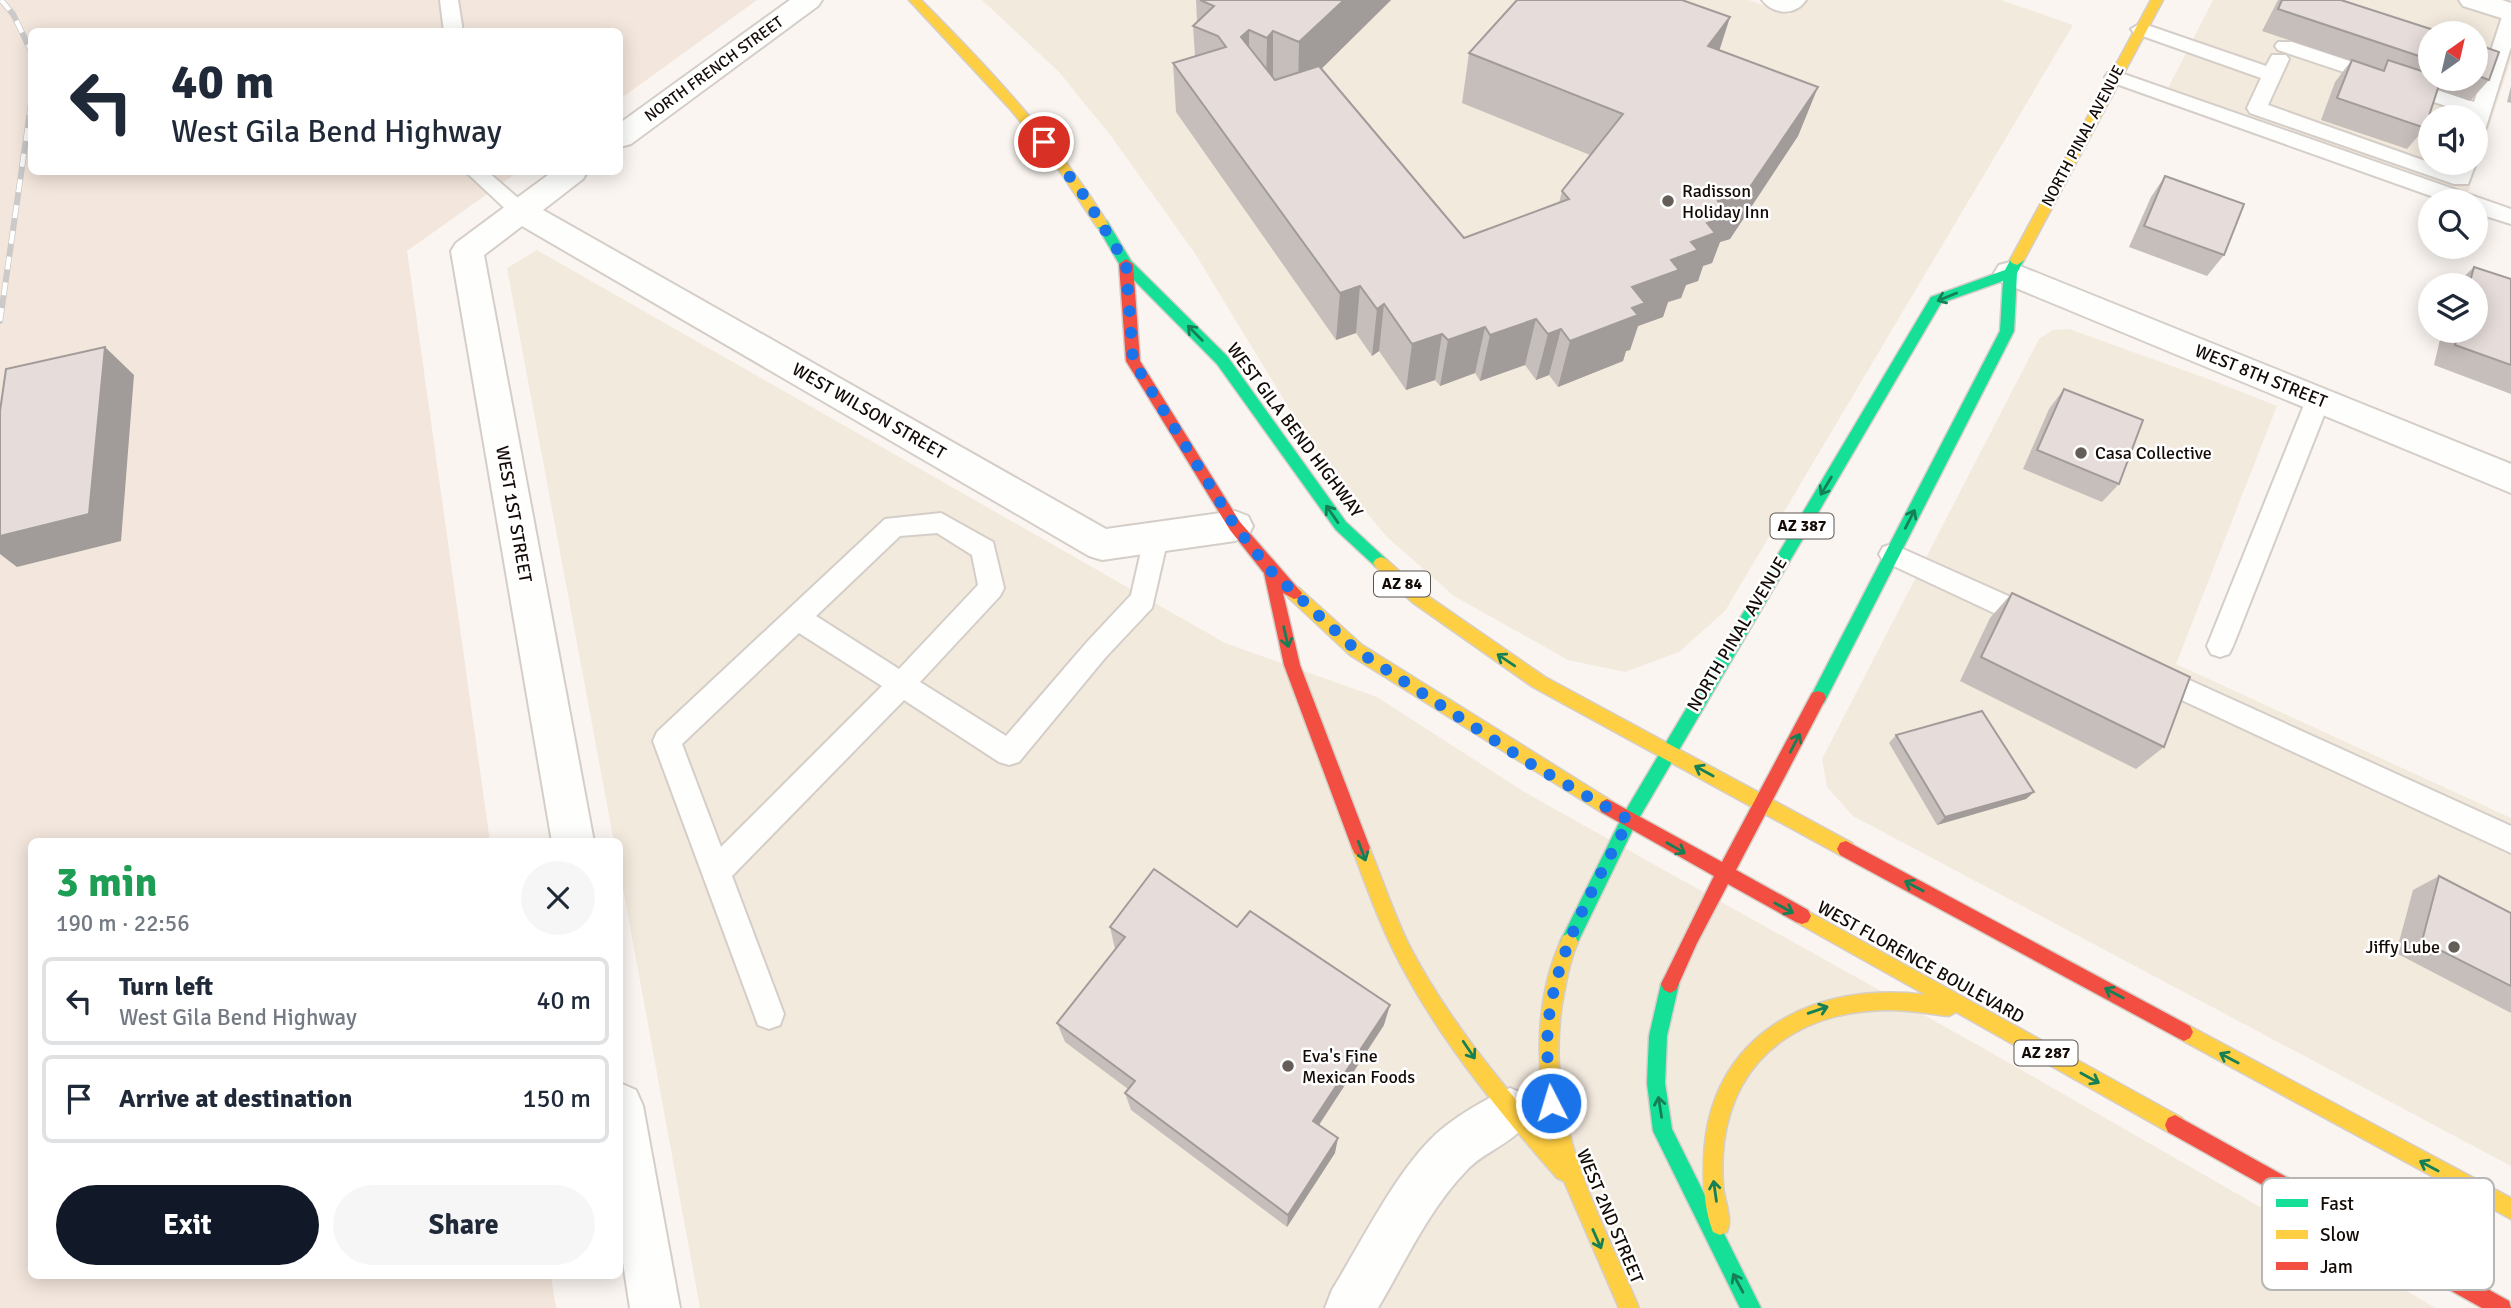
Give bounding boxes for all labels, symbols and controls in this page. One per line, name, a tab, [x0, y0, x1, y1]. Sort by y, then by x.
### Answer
street label: NORTH FRENCH STREET	[641, 12, 787, 126]
north arrow	[2418, 21, 2488, 91]
map controls	[2418, 21, 2488, 343]
text: 40 m	[171, 52, 274, 112]
icon: left	[56, 56, 147, 147]
street label: NORTH PINAL AVENUE	[2037, 62, 2129, 210]
button: sound	[2418, 105, 2488, 175]
text: West Gila Bend Highway	[171, 112, 502, 151]
pin	[1014, 112, 1074, 172]
icon: arrive	[1025, 123, 1063, 161]
place label: Radisson Holiday Inn	[1682, 180, 1769, 223]
button: search	[2418, 189, 2488, 259]
marker: Radisson Holiday Inn	[1660, 193, 1676, 209]
button: layers	[2418, 273, 2488, 343]
one-way arrow	[1936, 291, 1958, 304]
one-way arrow	[1187, 325, 1204, 342]
street label: WEST GILA BEND HIGHWAY	[1222, 338, 1368, 522]
street label: WEST 8TH STREET	[2192, 339, 2331, 413]
street label: WEST WILSON STREET	[788, 358, 950, 464]
place label: Casa Collective	[2095, 442, 2212, 464]
street label: WEST 1ST STREET	[491, 444, 537, 584]
marker: Casa Collective	[2073, 445, 2089, 461]
one-way arrow	[1818, 476, 1832, 496]
one-way arrow	[1325, 505, 1340, 524]
one-way arrow	[1903, 509, 1917, 529]
road number: AZ 387	[1770, 513, 1834, 538]
street label: NORTH PINAL AVENUE	[1682, 553, 1792, 715]
road number: AZ 84	[1374, 572, 1430, 596]
one-way arrow	[1279, 625, 1293, 648]
one-way arrow	[1497, 653, 1516, 667]
one-way arrow	[1789, 733, 1803, 754]
one-way arrow	[1695, 764, 1715, 778]
one-way arrow	[1357, 840, 1369, 862]
one-way arrow	[1666, 841, 1686, 855]
text: 3 min	[56, 857, 157, 908]
button: close	[521, 861, 595, 935]
one-way arrow	[1904, 878, 1925, 892]
street label: WEST FLORENCE BOULEVARD	[1814, 896, 2028, 1028]
one-way arrow	[1773, 902, 1794, 915]
text: 190 m · 22:56	[56, 909, 190, 938]
place label: Jiffy Lube	[2365, 936, 2440, 958]
marker: Jiffy Lube	[2446, 939, 2462, 955]
text: Turn left	[119, 971, 213, 1003]
icon: left	[60, 982, 98, 1020]
text: 40 m	[536, 985, 591, 1017]
one-way arrow	[2105, 986, 2125, 1000]
text: West Gila Bend Highway	[119, 1003, 357, 1032]
one-way arrow	[1807, 1003, 1829, 1016]
one-way arrow	[1462, 1040, 1476, 1060]
road number: AZ 287	[2014, 1040, 2078, 1065]
place label: Eva's Fine Mexican Foods	[1302, 1045, 1415, 1088]
one-way arrow	[2219, 1051, 2240, 1064]
marker: Eva's Fine Mexican Foods	[1280, 1058, 1296, 1074]
position arrow	[1514, 1066, 1588, 1140]
one-way arrow	[2079, 1072, 2100, 1085]
icon: arrive	[60, 1080, 98, 1118]
text: Arrive at destination	[119, 1083, 352, 1115]
text: 150 m	[522, 1083, 591, 1115]
one-way arrow	[1653, 1096, 1666, 1118]
street label: WEST 2ND STREET	[1572, 1146, 1648, 1287]
one-way arrow	[2419, 1158, 2440, 1172]
legend	[2262, 1178, 2494, 1290]
one-way arrow	[1708, 1180, 1721, 1203]
button: Exit	[56, 1185, 319, 1265]
button: Share	[333, 1185, 595, 1265]
text: Fast	[2320, 1192, 2354, 1216]
text: Slow	[2320, 1223, 2360, 1247]
one-way arrow	[1591, 1227, 1604, 1249]
text: Jam	[2320, 1255, 2353, 1279]
one-way arrow	[1731, 1273, 1744, 1294]

